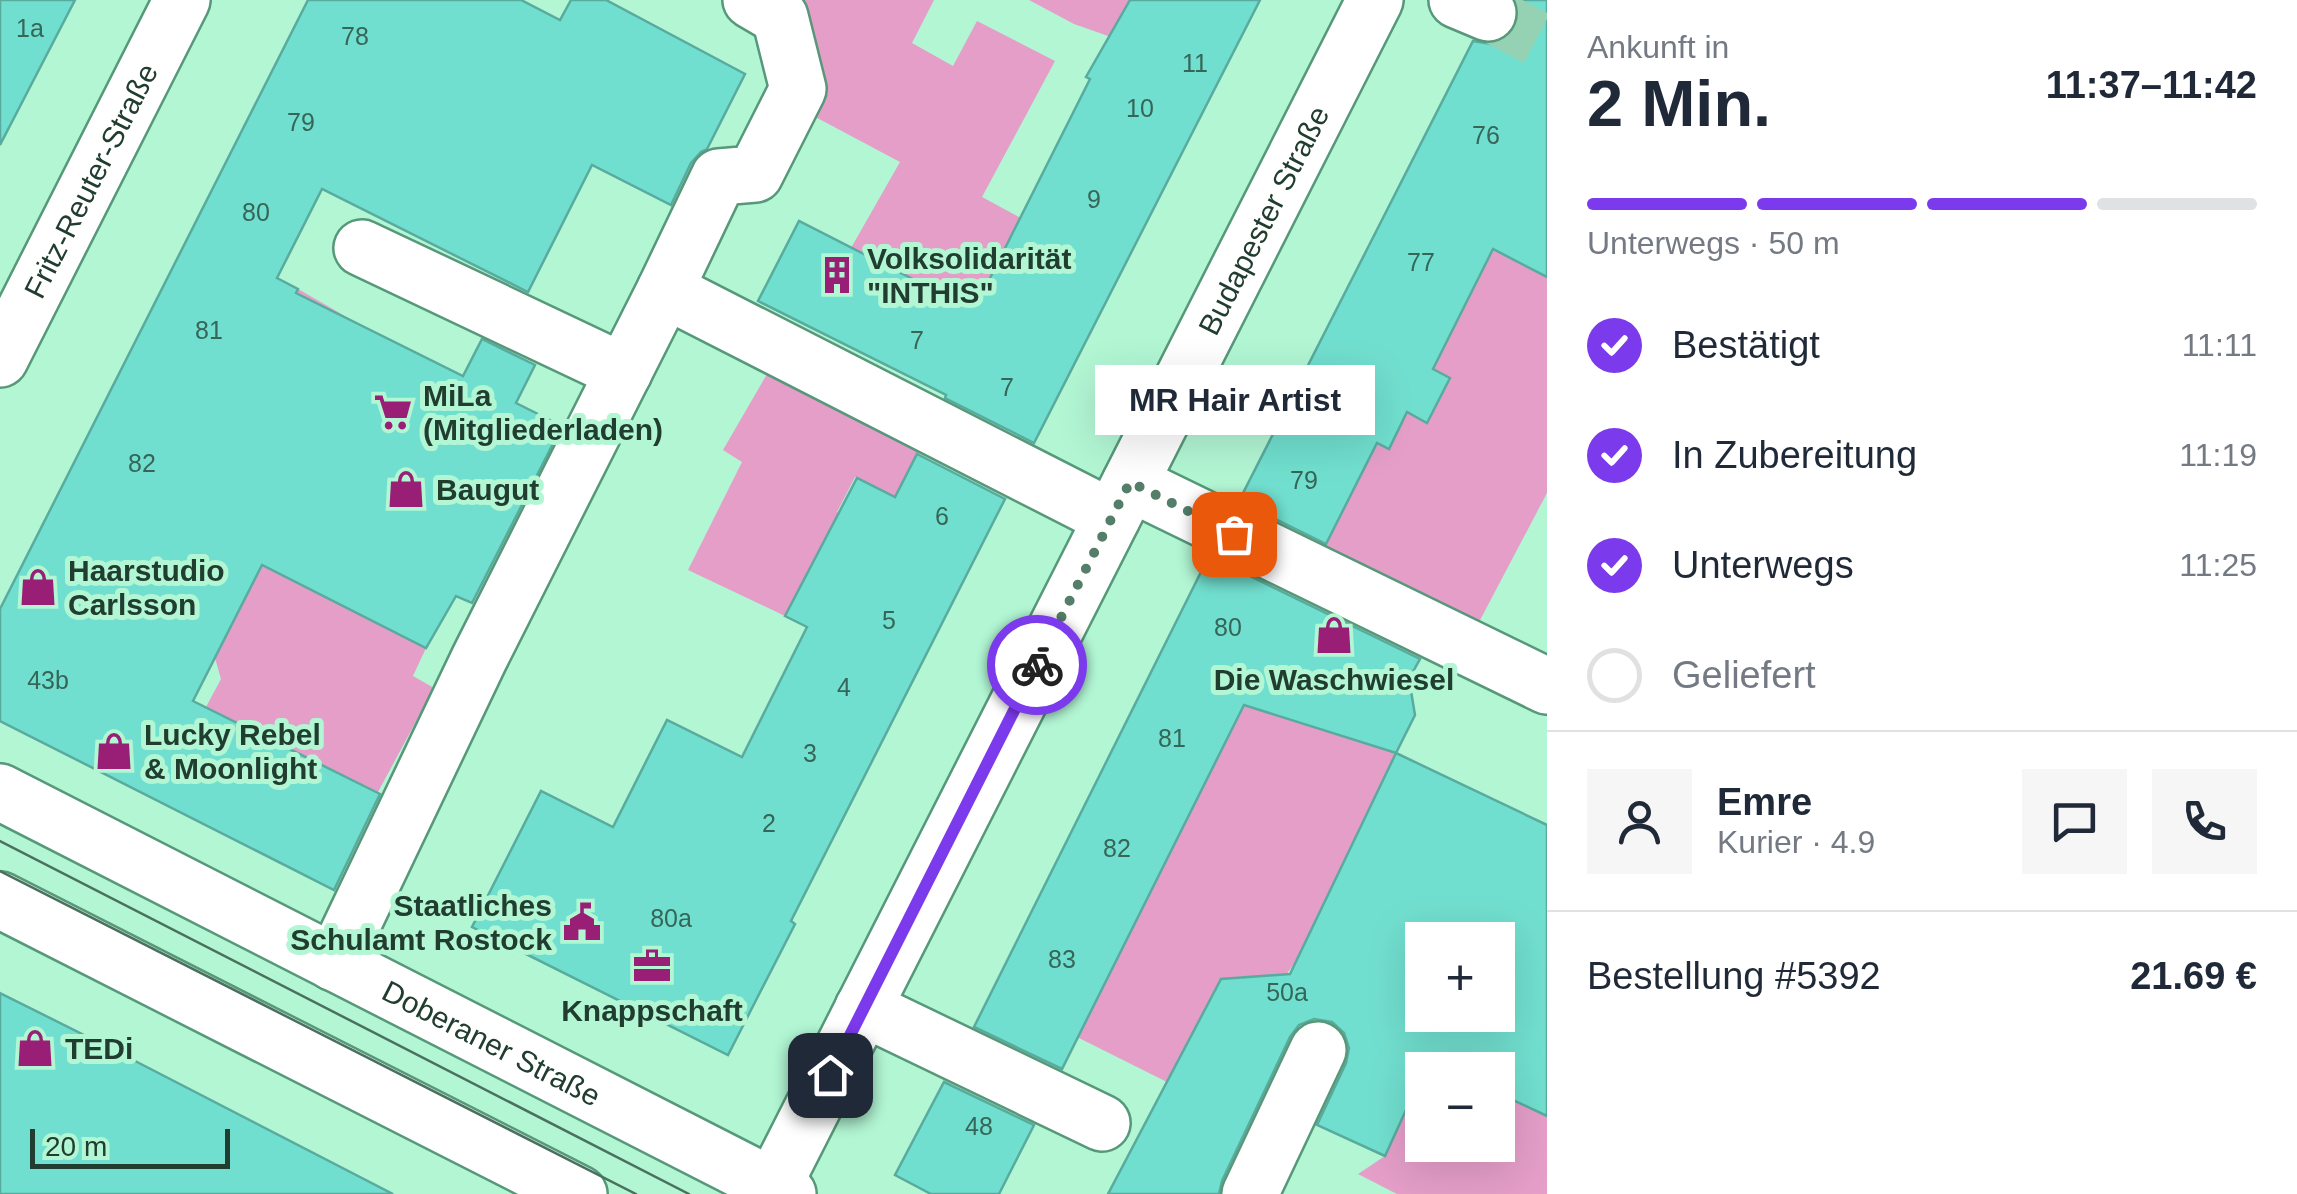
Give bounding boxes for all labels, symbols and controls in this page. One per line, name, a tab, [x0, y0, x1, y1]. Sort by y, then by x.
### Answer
house number: 1a	[16, 14, 44, 42]
house number: 78	[341, 22, 369, 50]
text: Ankunft in	[1587, 29, 1729, 65]
house number: 11	[1182, 49, 1208, 77]
street label: Fritz-Reuter-Straße	[17, 58, 164, 303]
text: 11:37–11:42	[2046, 64, 2257, 106]
text: 2 Min.	[1587, 67, 1771, 140]
house number: 10	[1126, 94, 1154, 122]
street label: Budapester Straße	[1192, 100, 1335, 340]
house number: 79	[287, 108, 315, 136]
house number: 76	[1472, 121, 1500, 149]
house number: 9	[1087, 185, 1101, 213]
house number: 80	[242, 198, 270, 226]
text: Unterwegs · 50 m	[1587, 225, 1840, 261]
place label: Volksolidarität "INTHIS"	[867, 242, 1072, 309]
house number: 77	[1407, 248, 1435, 276]
building icon: Volksolidarität "INTHIS"	[816, 254, 858, 296]
house number: 81	[195, 316, 223, 344]
icon: check	[1587, 318, 1642, 373]
text: Bestätigt	[1672, 324, 1820, 366]
house number: 7	[910, 326, 924, 354]
text: 11:11	[2182, 327, 2257, 363]
callout: MR Hair Artist	[1094, 364, 1374, 434]
house number: 7	[1000, 373, 1014, 401]
place label: MiLa (Mitgliederladen)	[423, 379, 663, 446]
text: MR Hair Artist	[1129, 382, 1341, 418]
supermarket icon: MiLa (Mitgliederladen)	[372, 391, 414, 433]
icon: check	[1587, 428, 1642, 483]
text: In Zubereitung	[1672, 434, 1917, 476]
text: 11:19	[2179, 437, 2257, 473]
house number: 82	[128, 449, 156, 477]
house number: 79	[1290, 466, 1318, 494]
shop icon: Baugut	[385, 468, 427, 510]
place label: Baugut	[436, 473, 539, 506]
pin	[1192, 492, 1277, 577]
house number: 6	[935, 502, 949, 530]
icon: bag	[1207, 507, 1262, 562]
icon: check	[1587, 538, 1642, 593]
text: Unterwegs	[1672, 544, 1854, 586]
text: 11:25	[2179, 547, 2257, 583]
place label: Haarstudio Carlsson	[68, 554, 225, 621]
shop icon: Haarstudio Carlsson	[17, 566, 59, 608]
house number: 5	[882, 606, 896, 634]
house number: 80	[1214, 613, 1242, 641]
shop icon: Die Waschwiesel	[1313, 614, 1355, 656]
courier	[987, 615, 1087, 715]
icon: bike	[1010, 638, 1065, 693]
text: Geliefert	[1672, 654, 1816, 696]
place label: Die Waschwiesel	[1214, 663, 1454, 696]
house number: 43b	[27, 666, 69, 694]
house number: 4	[837, 673, 851, 701]
place label: Lucky Rebel & Moonlight	[144, 718, 321, 785]
house number: 81	[1158, 724, 1186, 752]
shop icon: Lucky Rebel & Moonlight	[93, 730, 135, 772]
house number: 3	[803, 739, 817, 767]
button: person	[1587, 769, 1692, 874]
button: chat	[2022, 769, 2127, 874]
button: phone	[2152, 769, 2257, 874]
text: Emre	[1717, 781, 1812, 823]
house number: 2	[762, 809, 776, 837]
text: Kurier · 4.9	[1717, 824, 1875, 860]
house number: 82	[1103, 834, 1131, 862]
place label: Staatliches Schulamt Rostock	[290, 889, 552, 956]
public building icon: Staatliches Schulamt Rostock	[561, 901, 603, 943]
house number: 80a	[650, 904, 692, 932]
map controls	[1405, 922, 1515, 1162]
button: +	[1405, 922, 1515, 1032]
office icon: Knappschaft	[631, 945, 673, 987]
house number: 83	[1048, 945, 1076, 973]
text: Bestellung #5392	[1587, 955, 1881, 997]
text: 21.69 €	[2130, 955, 2257, 997]
street label: Doberaner Straße	[377, 974, 606, 1112]
house number: 50a	[1266, 978, 1308, 1006]
place label: Knappschaft	[561, 994, 743, 1027]
shop icon: TEDi	[14, 1027, 56, 1069]
place label: TEDi	[65, 1032, 133, 1065]
pin	[788, 1033, 873, 1118]
icon: home	[803, 1048, 858, 1103]
button: −	[1405, 1052, 1515, 1162]
house number: 48	[965, 1112, 993, 1140]
scale bar	[30, 1124, 230, 1168]
text: 20 m	[45, 1131, 107, 1162]

